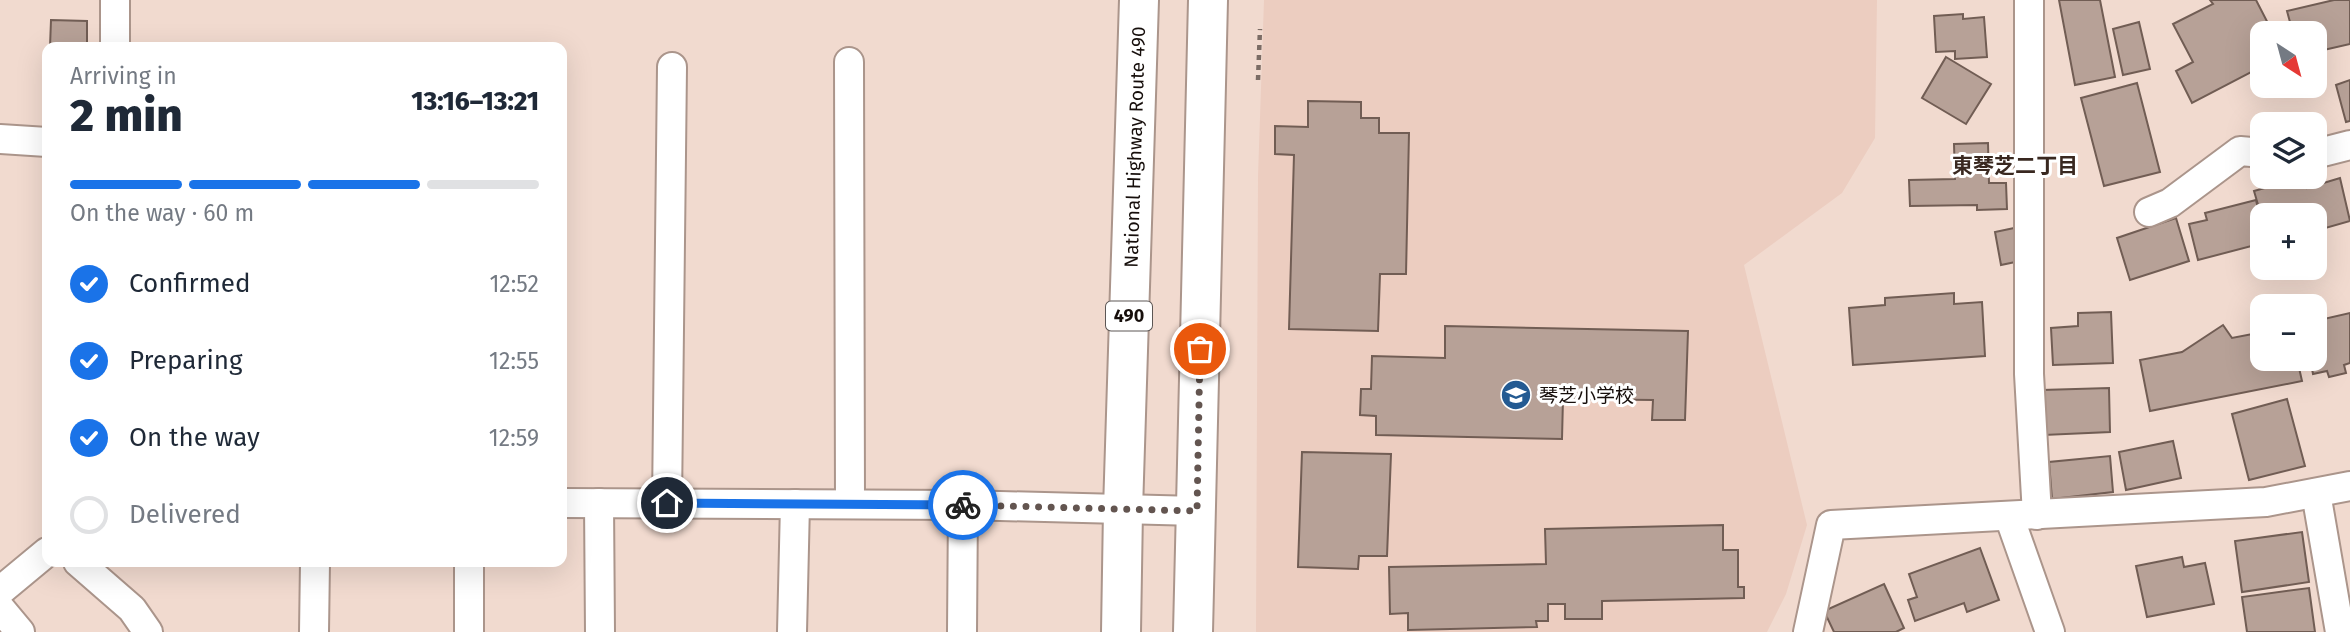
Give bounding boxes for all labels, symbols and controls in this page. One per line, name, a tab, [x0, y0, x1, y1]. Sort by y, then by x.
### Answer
north arrow	[2250, 21, 2328, 98]
map controls	[2250, 21, 2327, 371]
street label: National Highway Route 490	[1120, 26, 1150, 268]
text: Arriving in	[70, 62, 177, 90]
text: 13:16–13:21	[411, 86, 539, 117]
text: 2 min	[70, 88, 183, 143]
button: layers	[2250, 112, 2327, 189]
district label: 東琴芝二丁目	[1952, 153, 2078, 179]
text: On the way · 60 m	[70, 199, 254, 227]
button: +	[2250, 203, 2327, 280]
icon: check	[70, 265, 108, 303]
text: Confirmed	[129, 268, 250, 299]
text: 12:52	[489, 270, 539, 298]
button: −	[2250, 294, 2327, 371]
road number: 490	[1106, 302, 1152, 330]
pin	[1170, 319, 1230, 379]
icon: bag	[1181, 330, 1219, 368]
icon: check	[70, 342, 108, 380]
text: Preparing	[129, 345, 242, 376]
text: 12:55	[489, 347, 539, 375]
school or university icon: 琴芝小学校	[1499, 378, 1533, 412]
place label: 琴芝小学校	[1539, 384, 1634, 407]
icon: check	[70, 419, 108, 457]
text: On the way	[129, 422, 260, 453]
text: 12:59	[489, 424, 539, 452]
courier	[928, 470, 998, 540]
pin	[637, 473, 697, 533]
icon: home	[648, 484, 686, 522]
icon: bike	[944, 486, 982, 524]
text: Delivered	[129, 499, 241, 530]

